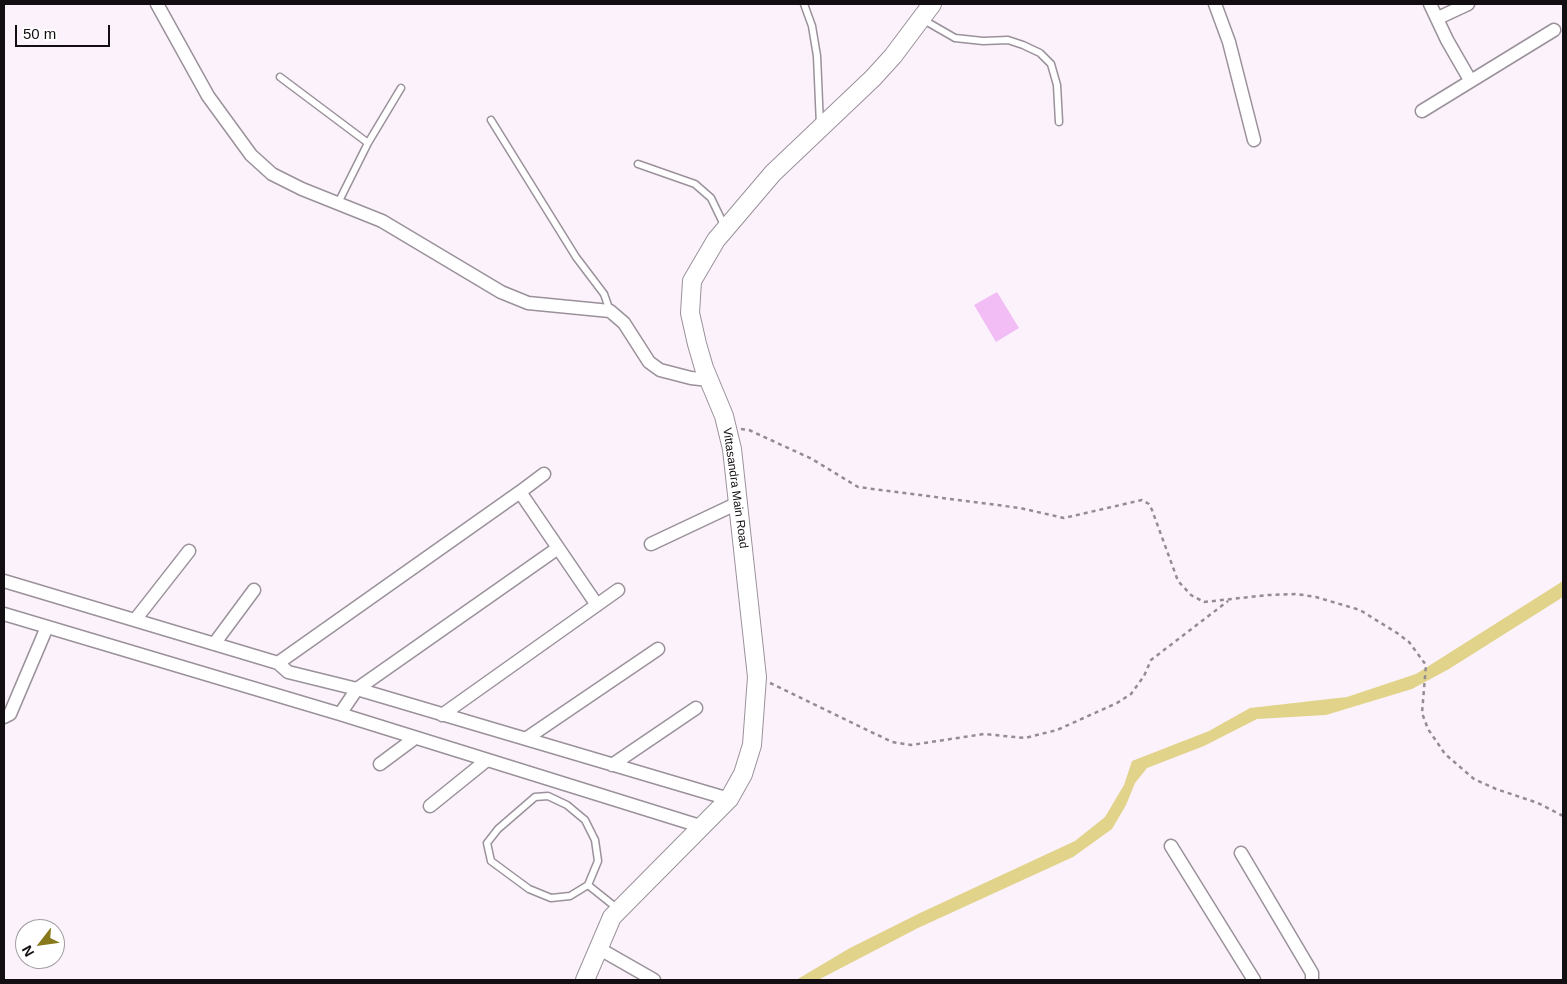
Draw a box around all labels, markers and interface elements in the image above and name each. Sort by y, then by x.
scale bar [18,15,112,47]
text: 50 m [23,25,56,42]
street label: Vittasandra Main Road [719,427,751,549]
north arrow [15,919,65,969]
text: N [18,943,37,959]

